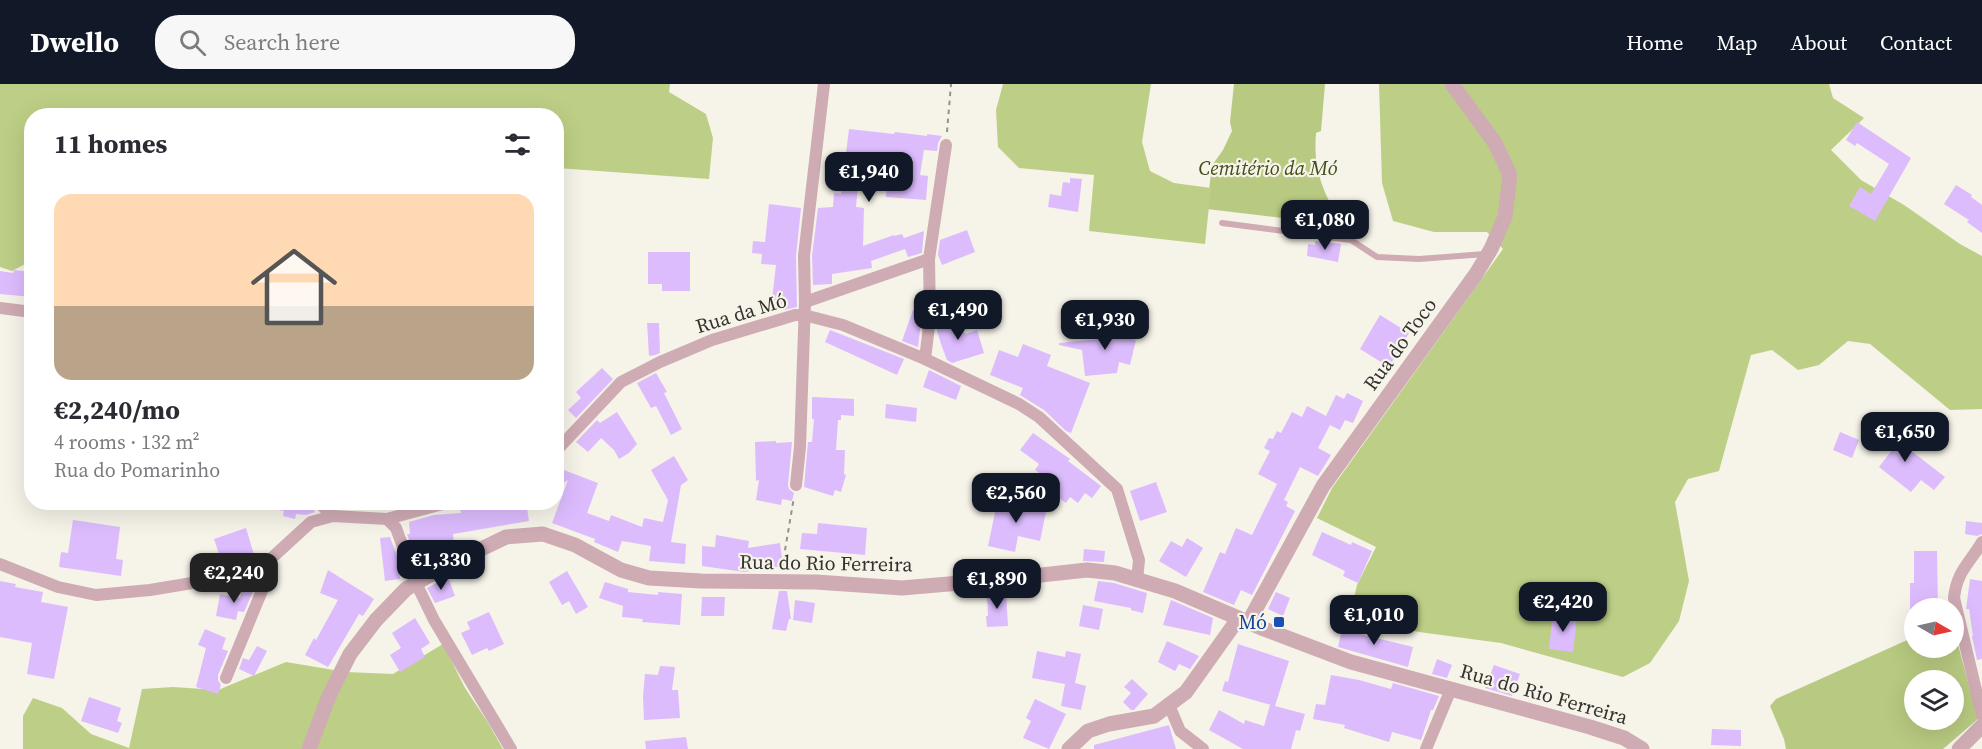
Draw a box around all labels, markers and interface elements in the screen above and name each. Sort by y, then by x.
search box [155,15,575,69]
text: Dwello [30,23,119,61]
icon: search [176,26,209,59]
text: Search here [224,27,340,57]
text: Home [1626,28,1684,57]
text: Map [1717,28,1758,57]
text: About [1791,28,1847,57]
text: Contact [1880,28,1952,57]
text: 11 homes [54,126,167,162]
icon: filters [501,128,534,161]
pin: €1,940 [820,152,918,203]
park label: Cemitério da Mó [1198,154,1338,182]
text: €1,940 [839,157,899,185]
pin: €1,080 [1276,200,1374,251]
text: €1,080 [1295,205,1355,233]
icon: home [240,233,348,341]
street label: Rua da Mó [692,286,790,340]
pin: €1,490 [909,290,1007,341]
street label: Rua do Toco [1357,292,1443,396]
text: €1,490 [928,295,988,323]
pin: €1,930 [1056,300,1154,351]
text: €1,930 [1075,305,1135,333]
text: €2,240/mo [54,392,180,428]
pin: €1,650 [1856,412,1954,463]
text: €1,650 [1875,417,1935,445]
text: 4 rooms · 132 m² [54,428,200,456]
text: Rua do Pomarinho [54,456,220,484]
pin: €2,560 [967,473,1065,524]
text: €2,560 [986,478,1046,506]
pin: €1,330 [392,540,490,591]
text: €1,330 [411,545,471,573]
street label: Rua do Rio Ferreira [739,547,914,579]
pin: €2,240 [185,553,283,604]
text: €2,240 [204,558,264,586]
pin: €1,890 [948,559,1046,610]
text: €1,890 [967,564,1027,592]
pin: €2,420 [1514,582,1612,633]
text: €2,420 [1533,587,1593,615]
pin: €1,010 [1325,595,1423,646]
north arrow [1904,598,1964,658]
map controls [1904,598,1964,730]
text: €1,010 [1344,600,1404,628]
place label: Mó [1238,608,1267,636]
marker: Mó [1272,615,1286,629]
street label: Rua do Rio Ferreira [1457,657,1632,732]
button: layers [1904,670,1964,730]

